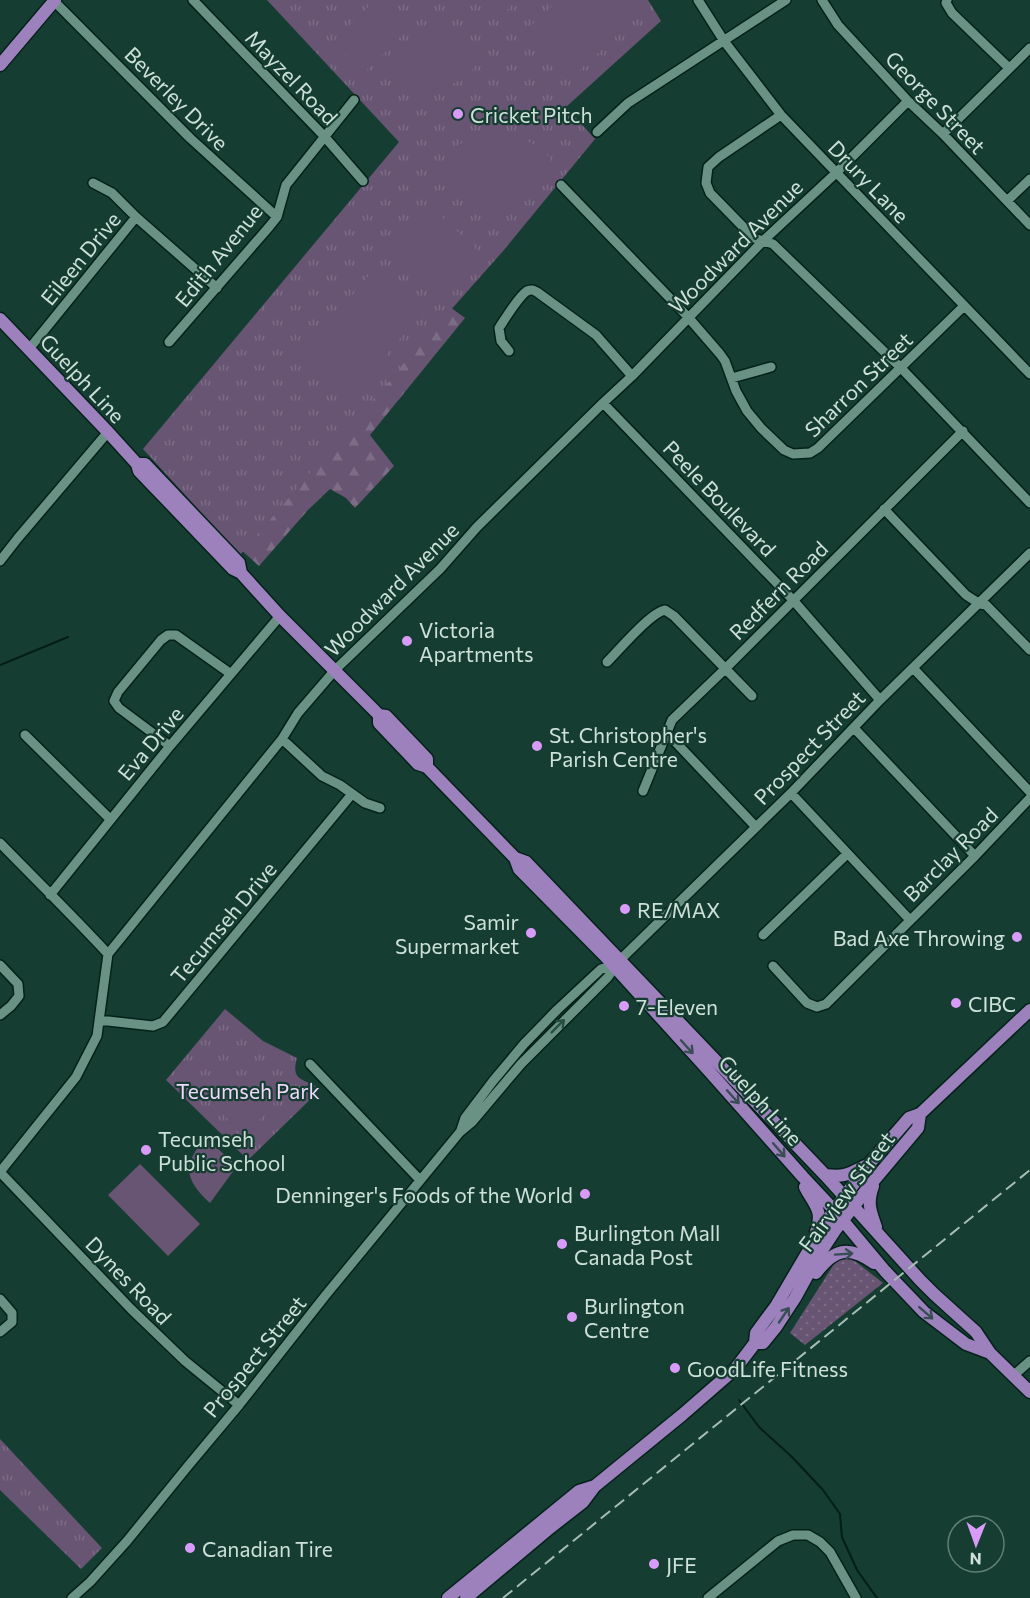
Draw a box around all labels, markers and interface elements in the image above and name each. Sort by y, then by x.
street label: Mayzel Road [241,25,343,129]
street label: Beverley Drive [120,41,234,155]
street label: George Street [881,45,991,159]
place label: Cricket Pitch [470,102,592,127]
marker: Cricket Pitch [451,107,465,121]
street label: Drury Lane [824,135,914,227]
street label: Woodward Avenue [663,174,807,318]
street label: Edith Avenue [169,199,267,311]
street label: Eileen Drive [35,207,125,309]
street label: Sharron Street [799,326,917,442]
street label: Guelph Line [35,328,131,428]
street label: Peele Boulevard [659,435,781,561]
street label: Woodward Avenue [319,517,463,661]
street label: Redfern Road [724,536,832,644]
place label: Victoria Apartments [419,617,534,666]
marker: Victoria Apartments [400,634,414,648]
street label: Prospect Street [748,685,870,809]
street label: Eva Drive [112,701,188,785]
place label: St. Christopher's Parish Centre [549,722,707,771]
marker: St. Christopher's Parish Centre [530,739,544,753]
street label: Barclay Road [898,802,1002,906]
street label: Tecumseh Drive [165,856,281,988]
place label: RE/MAX [637,897,720,922]
marker: RE/MAX [618,902,632,916]
place label: Samir Supermarket [395,909,519,958]
place label: Bad Axe Throwing [833,925,1005,950]
marker: Samir Supermarket [524,926,538,940]
marker: Bad Axe Throwing [1010,930,1024,944]
place label: CIBC [968,991,1016,1016]
place label: 7-Eleven [636,994,718,1019]
marker: CIBC [949,996,963,1010]
marker: 7-Eleven [617,999,631,1013]
one-way arrow [550,1019,565,1034]
one-way arrow [680,1039,694,1054]
street label: Guelph Line [714,1050,808,1150]
park label: Tecumseh Park [176,1078,320,1103]
one-way arrow [726,1090,740,1105]
place label: Tecumseh Public School [158,1126,286,1175]
street label: Fairview Street [793,1126,899,1256]
marker: Tecumseh Public School [139,1143,153,1157]
one-way arrow [772,1143,786,1158]
place label: Denninger's Foods of the World [275,1182,573,1207]
marker: Denninger's Foods of the World [578,1187,592,1201]
place label: Burlington Mall Canada Post [574,1220,720,1269]
street label: Dynes Road [81,1231,177,1329]
marker: Burlington Mall Canada Post [555,1237,569,1251]
one-way arrow [833,1248,853,1259]
street label: Prospect Street [197,1290,311,1422]
place label: Burlington Centre [584,1293,685,1342]
one-way arrow [918,1306,933,1320]
one-way arrow [778,1307,790,1323]
marker: Burlington Centre [565,1310,579,1324]
place label: GoodLife Fitness [687,1356,848,1381]
marker: GoodLife Fitness [668,1361,682,1375]
north arrow [946,1514,1006,1574]
place label: Canadian Tire [202,1536,333,1561]
marker: Canadian Tire [183,1541,197,1555]
text: N [970,1550,982,1569]
place label: JFE [666,1552,697,1577]
marker: JFE [647,1557,661,1571]

